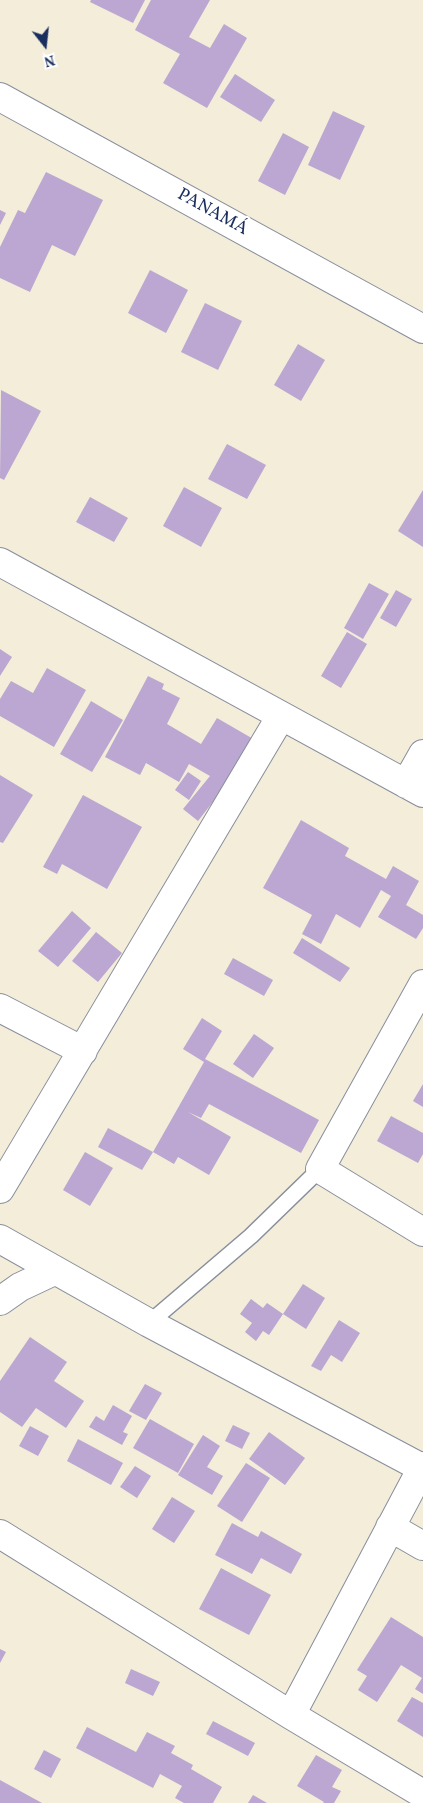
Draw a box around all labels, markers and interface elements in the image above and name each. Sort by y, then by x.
north arrow [20,20,70,70]
text: N [42,49,57,70]
street label: PANAMÁ [173,185,251,241]

